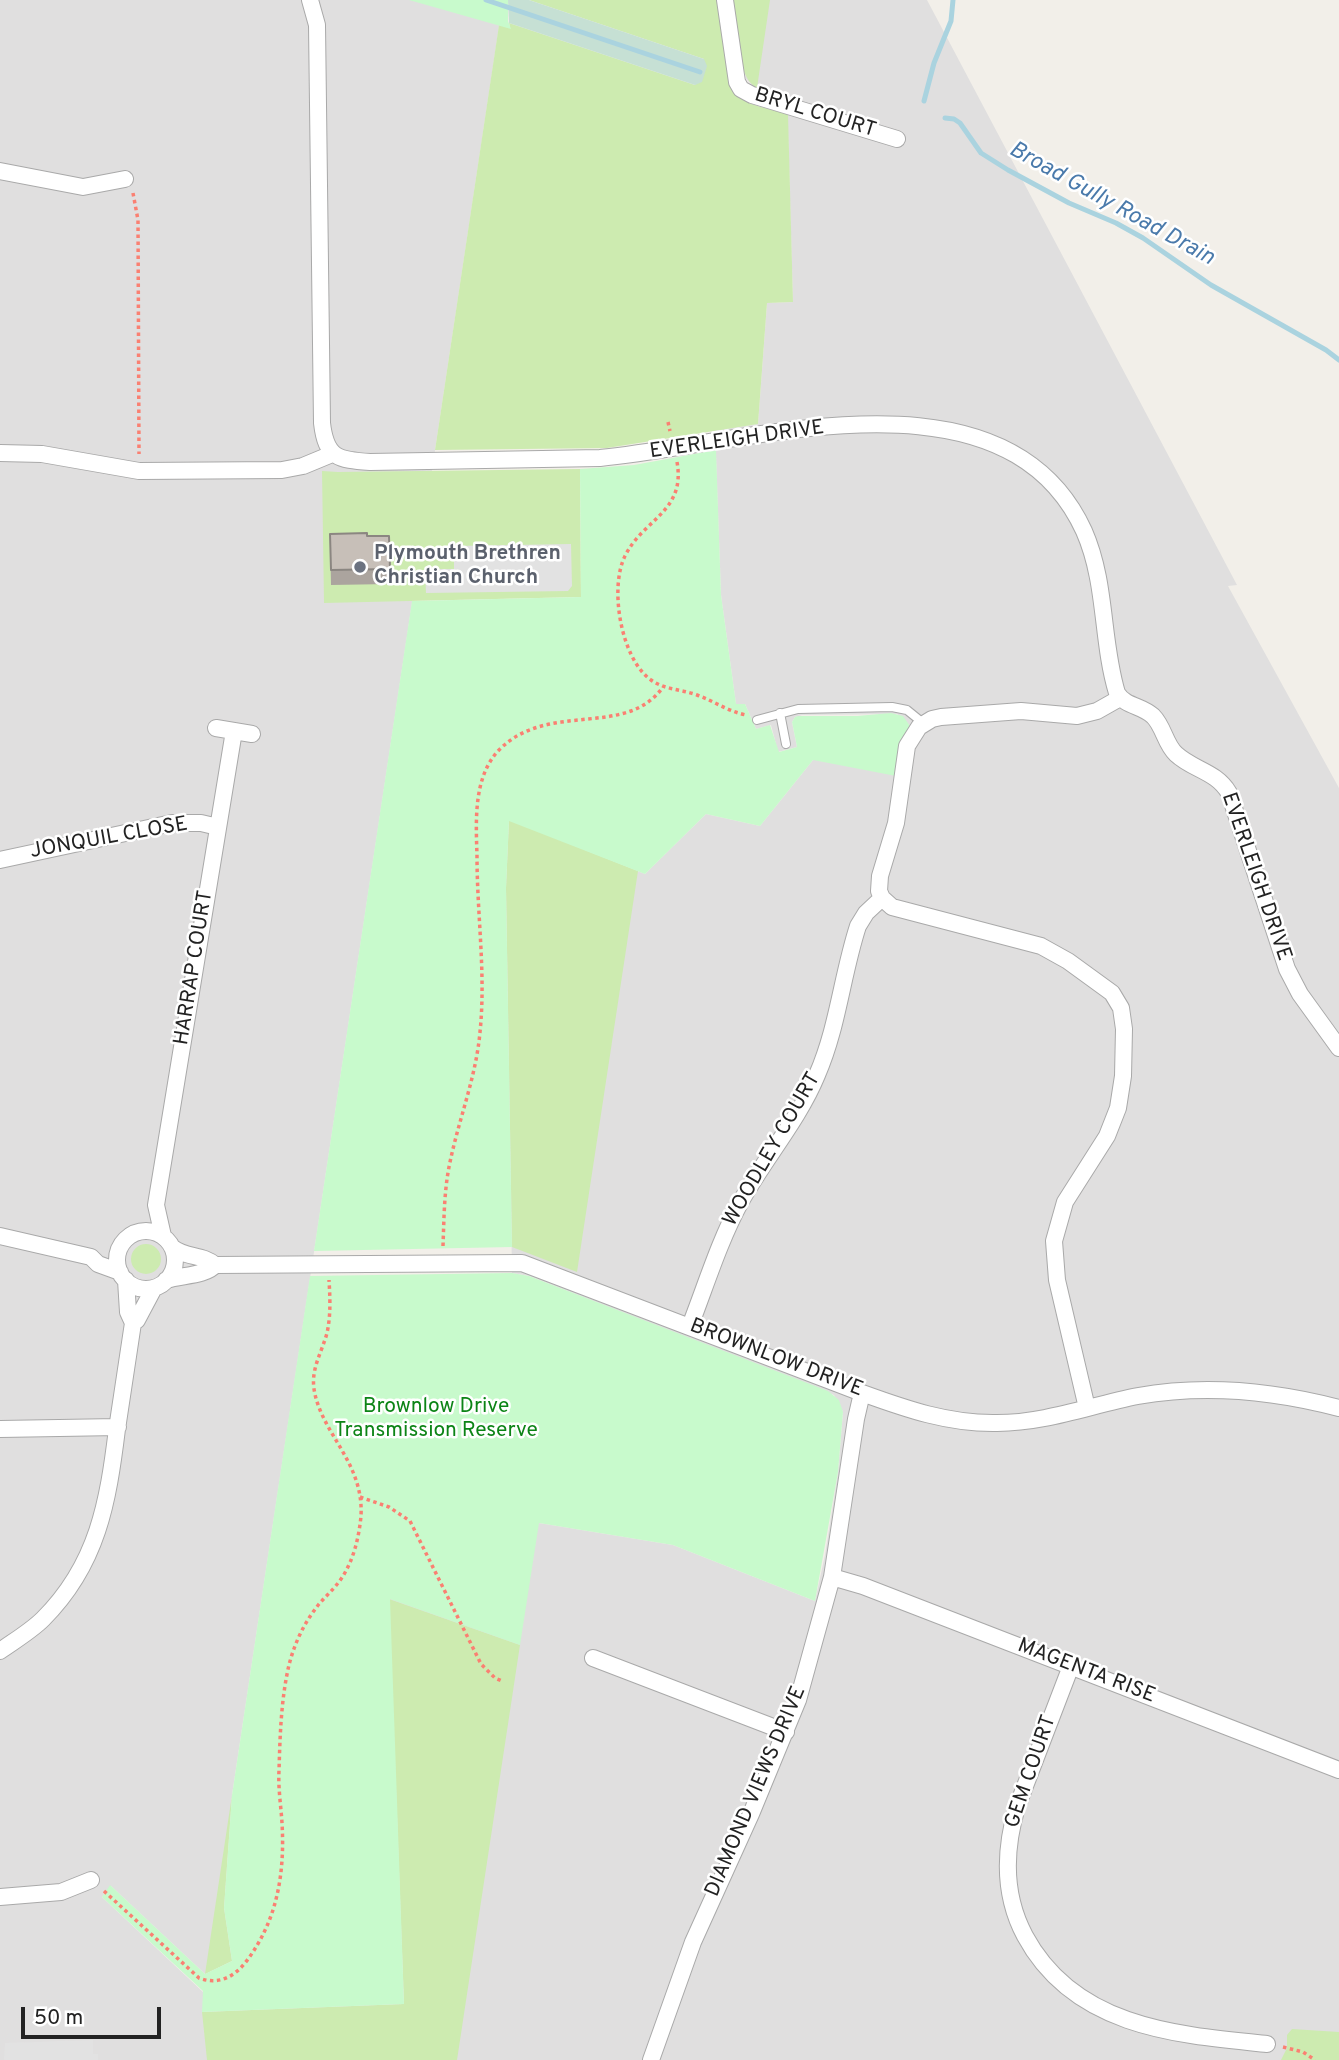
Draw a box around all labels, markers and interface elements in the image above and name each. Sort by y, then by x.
street label: BRYL COURT [751,84,879,144]
water label: Broad Gully Road Drain [1003,137,1219,273]
street label: EVERLEIGH DRIVE [648,416,826,466]
place label: Plymouth Brethren Christian Church [374,542,561,592]
marker: Plymouth Brethren Christian Church [352,559,368,575]
street label: EVERLEIGH DRIVE [1214,790,1296,964]
street label: JONQUIL CLOSE [28,813,190,865]
street label: HARRAP COURT [170,889,220,1047]
street label: WOODLEY COURT [719,1069,827,1231]
street label: BROWNLOW DRIVE [686,1314,866,1404]
park label: Brownlow Drive Transmission Reserve [334,1395,538,1445]
street label: MAGENTA RISE [1014,1634,1158,1710]
street label: DIAMOND VIEWS DRIVE [701,1683,813,1901]
street label: GEM COURT [1001,1712,1063,1832]
scale bar [24,1994,164,2038]
text: 50 m [34,2005,83,2032]

